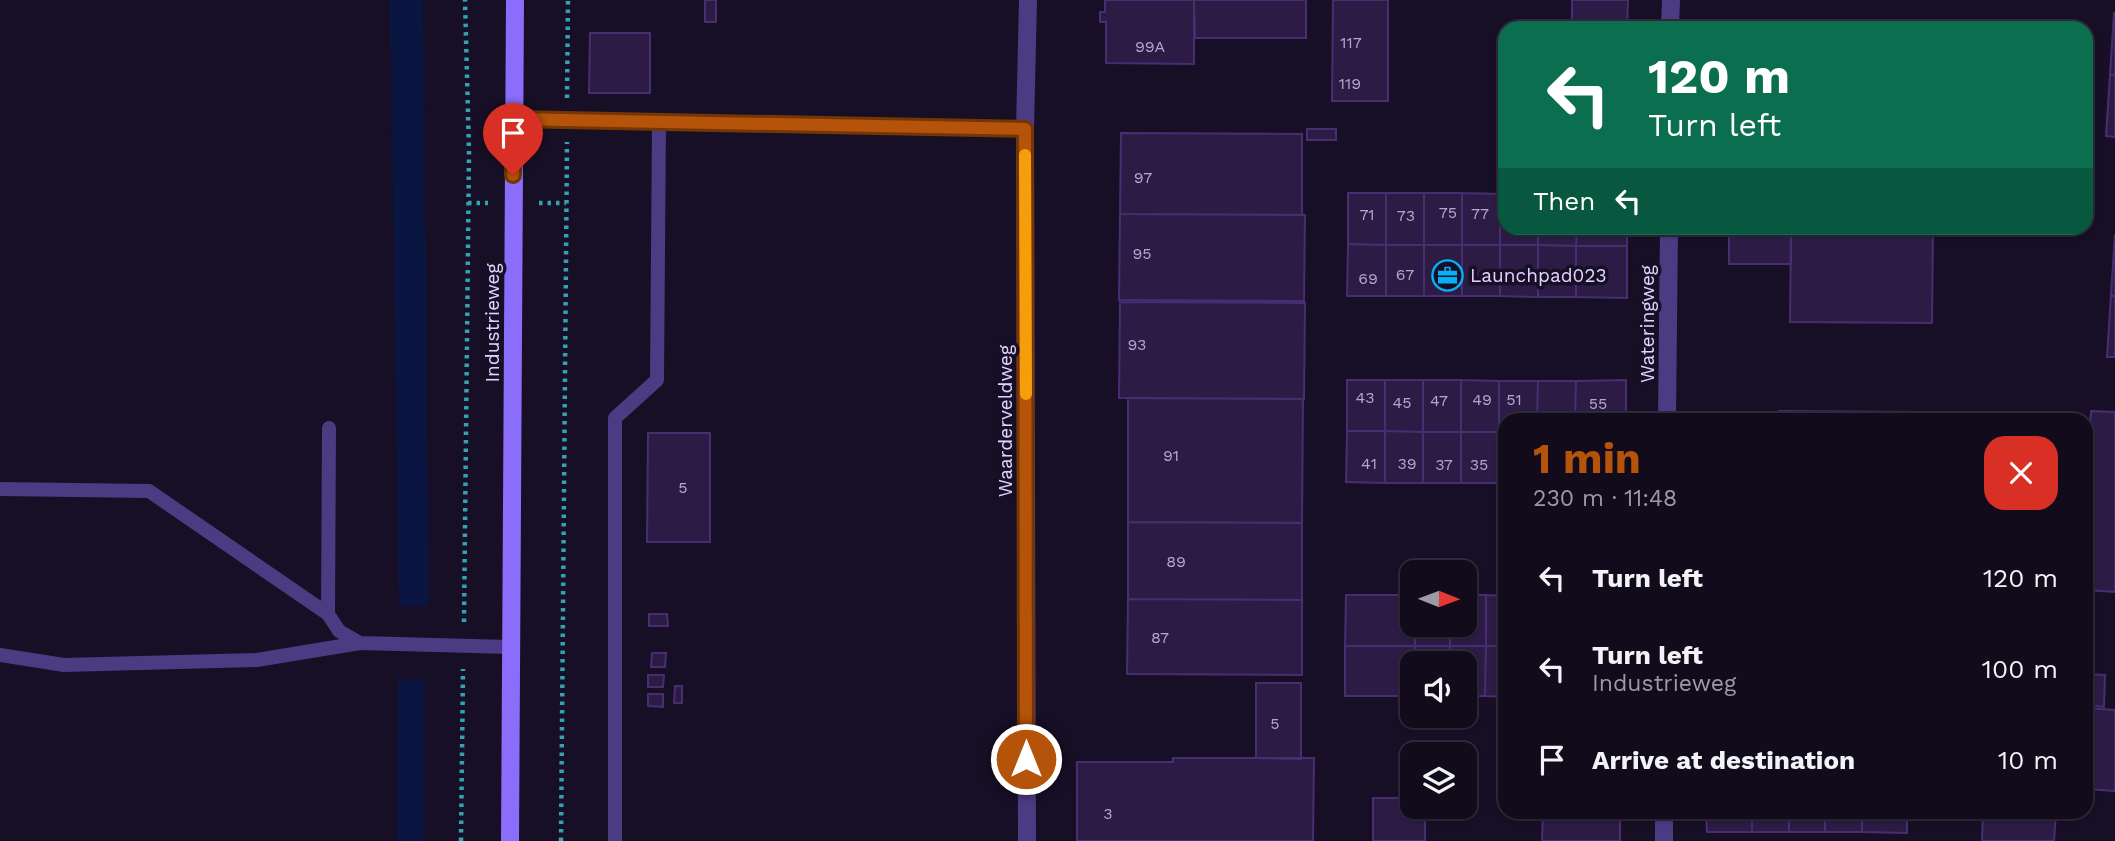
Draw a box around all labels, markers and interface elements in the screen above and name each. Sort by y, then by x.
house number: 117 [1340,33,1362,52]
house number: 99A [1135,37,1166,56]
text: 120 m [1648,47,1790,105]
icon: left [1533,49,1624,140]
house number: 119 [1339,74,1361,93]
pin [483,103,543,175]
text: Turn left [1648,106,1781,144]
icon: arrive [494,114,532,152]
house number: 97 [1134,168,1152,187]
icon: left [1609,182,1647,220]
text: Then [1533,186,1595,216]
house number: 75 [1439,203,1457,222]
house number: 77 [1471,204,1489,223]
house number: 71 [1359,205,1375,224]
house number: 73 [1397,206,1415,225]
house number: 95 [1132,244,1152,263]
office icon: Launchpad023 [1430,258,1464,292]
street label: Industrieweg [481,263,504,383]
place label: Launchpad023 [1470,264,1607,287]
street label: Wateringweg [1636,264,1659,383]
house number: 67 [1396,265,1414,284]
house number: 69 [1358,269,1378,288]
house number: 93 [1128,335,1146,354]
street label: Waarderveldweg [994,344,1017,497]
house number: 43 [1355,388,1375,407]
house number: 49 [1472,390,1492,409]
house number: 51 [1506,390,1522,409]
house number: 47 [1430,391,1448,410]
house number: 45 [1392,393,1412,412]
house number: 55 [1589,394,1607,413]
text: 1 min [1533,434,1641,483]
button: close [1984,436,2058,510]
house number: 91 [1163,446,1179,465]
house number: 41 [1361,454,1377,473]
house number: 39 [1397,454,1417,473]
house number: 37 [1435,455,1453,474]
house number: 35 [1470,455,1488,474]
house number: 5 [678,478,688,497]
text: 230 m · 11:48 [1533,485,1677,512]
house number: 89 [1166,552,1186,571]
icon: left [1533,559,1571,597]
north arrow [1400,560,1477,637]
map controls [1400,560,1477,819]
text: Turn left [1592,563,1703,593]
text: 120 m [1983,563,2058,593]
house number: 87 [1151,628,1169,647]
text: Turn left [1592,640,1703,670]
icon: left [1533,650,1571,688]
button: sound [1400,651,1477,728]
text: 100 m [1982,654,2058,684]
text: Industrieweg [1592,670,1736,697]
house number: 5 [1270,714,1280,733]
position arrow [989,722,1063,796]
icon: arrive [1533,741,1571,779]
button: layers [1400,742,1477,819]
text: Arrive at destination [1592,745,1855,775]
text: 10 m [1998,745,2058,775]
house number: 3 [1103,804,1113,823]

